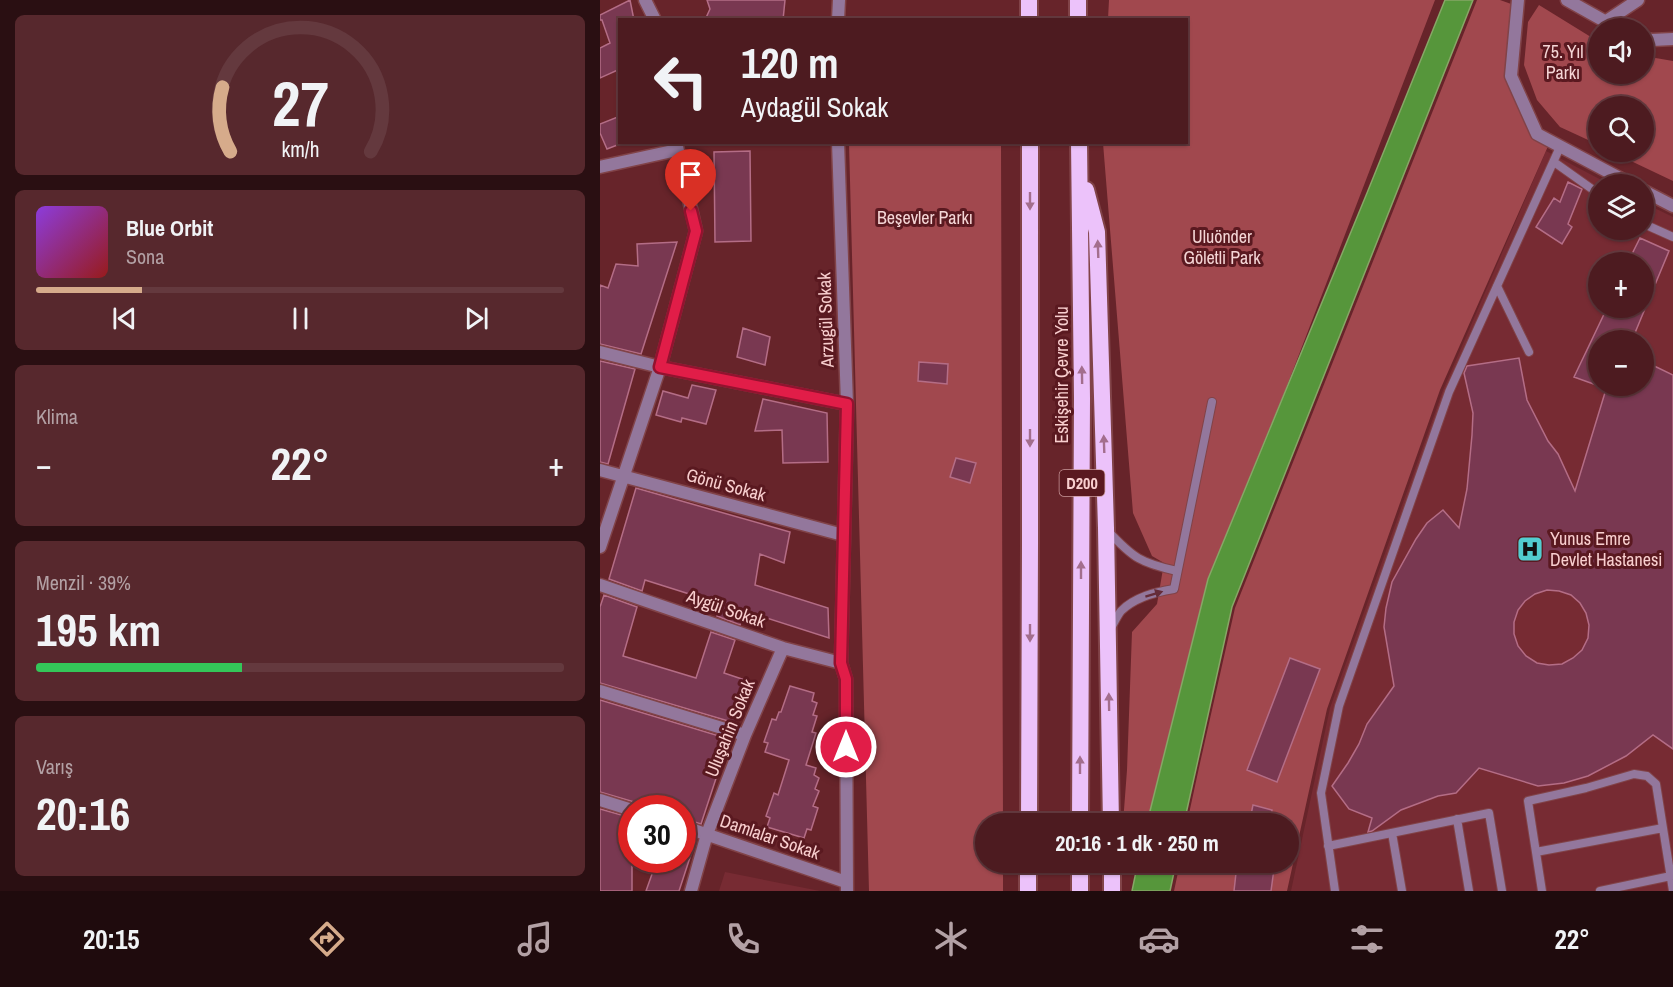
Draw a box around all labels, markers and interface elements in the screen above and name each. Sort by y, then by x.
map controls [1588,18,1654,396]
button: sound [1588,18,1654,84]
text: 120 m [741,35,839,91]
park label: 75. Yıl Parkı [1542,39,1584,85]
icon: left [642,42,720,120]
text: 27 [272,61,328,145]
text: Aydagül Sokak [741,89,888,125]
button: search [1588,96,1654,162]
text: km/h [281,135,319,164]
pin [665,149,716,211]
icon: arrive [674,158,707,191]
button: layers [1588,174,1654,240]
one-way arrow [1025,191,1035,210]
park label: Beşevler Parkı [877,205,973,230]
text: Blue Orbit [126,213,213,243]
park label: Uluönder Göletli Park [1183,224,1261,270]
one-way arrow [1093,240,1102,259]
text: Sona [126,243,164,270]
button: + [1588,252,1654,318]
street label: Arzugül Sokak [811,271,840,369]
icon: previous [108,302,141,335]
icon: pause [284,302,317,335]
icon: next [460,302,493,335]
street label: Eskişehir Çevre Yolu [1049,306,1074,444]
button: − [1588,330,1654,396]
one-way arrow [1077,366,1087,385]
text: Klima [36,403,78,430]
one-way arrow [1025,428,1035,447]
text: 22° [270,433,330,494]
one-way arrow [1099,435,1108,454]
text: − [36,442,52,486]
text: + [548,442,564,486]
street label: Gönü Sokak [684,462,769,507]
road number: D200 [1060,470,1104,496]
place label: Yunus Emre Devlet Hastanesi [1550,526,1662,572]
hospital icon: Yunus Emre Devlet Hastanesi [1515,534,1545,564]
one-way arrow [1076,561,1086,580]
text: Menzil · 39% [36,569,131,596]
street label: Aygül Sokak [682,583,769,634]
one-way arrow [1145,589,1163,598]
text: 195 km [36,599,161,660]
one-way arrow [1025,623,1035,642]
street label: Uluşahin Sokak [699,675,761,780]
one-way arrow [1104,693,1114,712]
position arrow [814,715,878,779]
text: Varış [36,753,73,780]
one-way arrow [1075,756,1085,775]
text: 20:16 [36,783,130,844]
speed limit sign: 30 [618,795,696,873]
street label: Damlalar Sokak [717,808,824,866]
text: 20:16 · 1 dk · 250 m [1055,828,1219,858]
icon: directions [306,918,348,960]
icon: music [514,918,556,960]
icon: phone [722,918,764,960]
icon: climate [930,918,972,960]
icon: car [1138,918,1180,960]
icon: filters [1346,918,1388,960]
text: 20:15 [83,921,140,957]
text: 22° [1554,921,1590,957]

